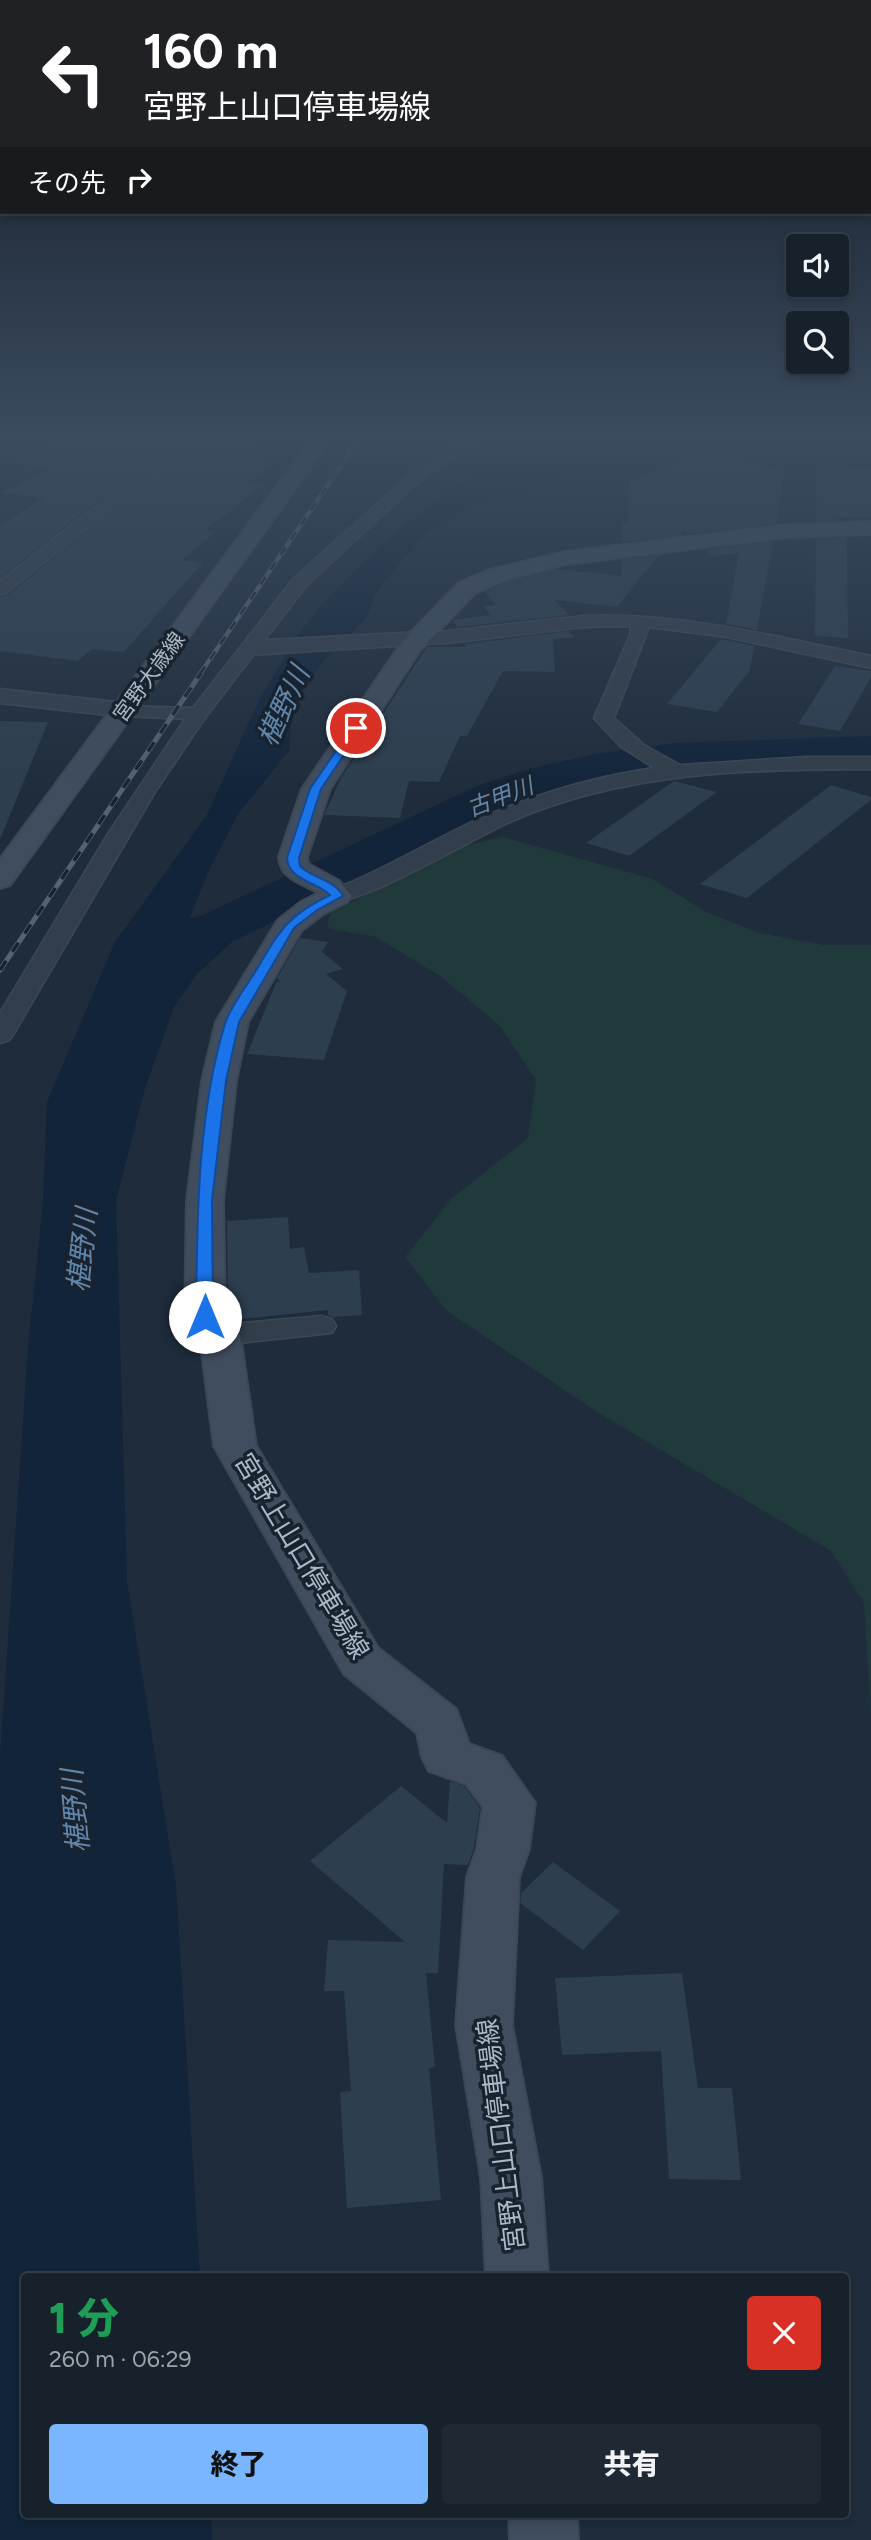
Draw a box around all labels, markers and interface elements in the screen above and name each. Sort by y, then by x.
text: 160 m [143,21,278,80]
icon: left [28,28,119,119]
text: 宮野上山口停車場線 [143,88,431,126]
icon: right [120,161,158,199]
text: その先 [28,167,106,199]
map controls [786,234,849,374]
button: sound [786,234,849,297]
button: search [786,311,849,374]
street label: 宮野大歳線 [108,627,190,727]
water label: 椹野川 [250,658,317,751]
pin [326,698,386,758]
icon: arrive [337,709,375,747]
water label: 古甲川 [463,770,540,822]
water label: 椹野川 [61,1203,104,1294]
position arrow [168,1280,242,1354]
street label: 宮野上山口停車場線 [228,1447,376,1665]
water label: 椹野川 [54,1765,96,1854]
street label: 宮野上山口停車場線 [471,2017,531,2253]
text: 1 分 [49,2293,119,2344]
button: close [747,2296,821,2370]
text: 260 m · 06:29 [49,2345,192,2373]
button: 終了 [49,2424,428,2504]
button: 共有 [442,2424,821,2504]

